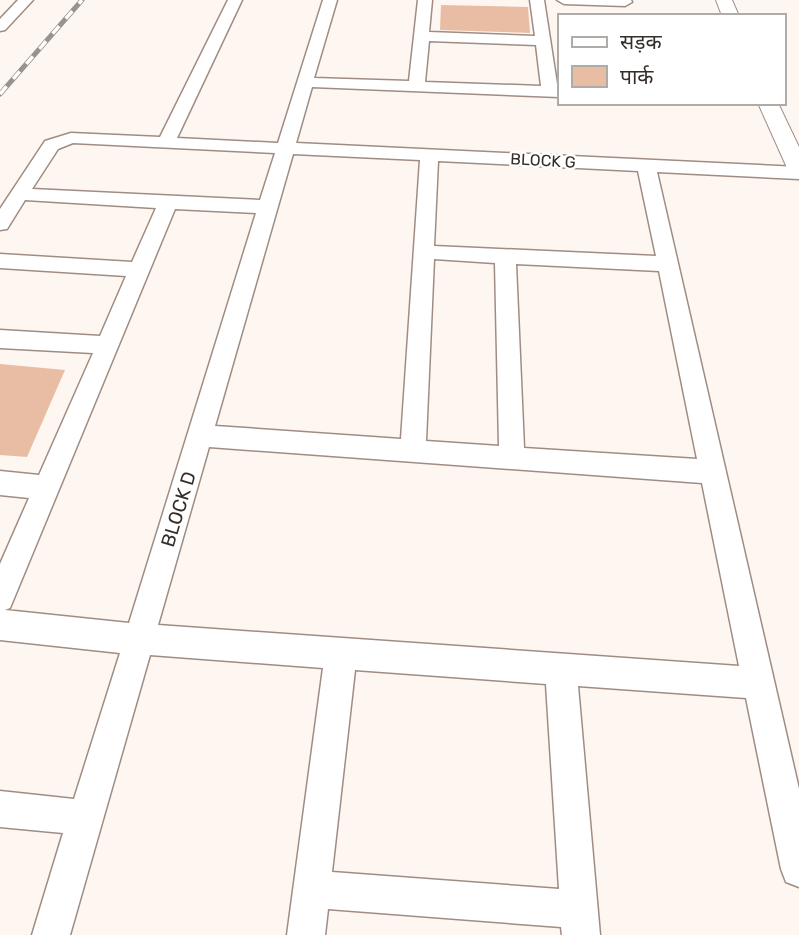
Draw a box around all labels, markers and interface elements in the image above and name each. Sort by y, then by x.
legend [558,14,785,105]
text: सड़क [620,29,662,54]
text: पार्क [620,64,654,89]
street label: BLOCK G [510,149,576,172]
street label: BLOCK D [156,469,201,550]

